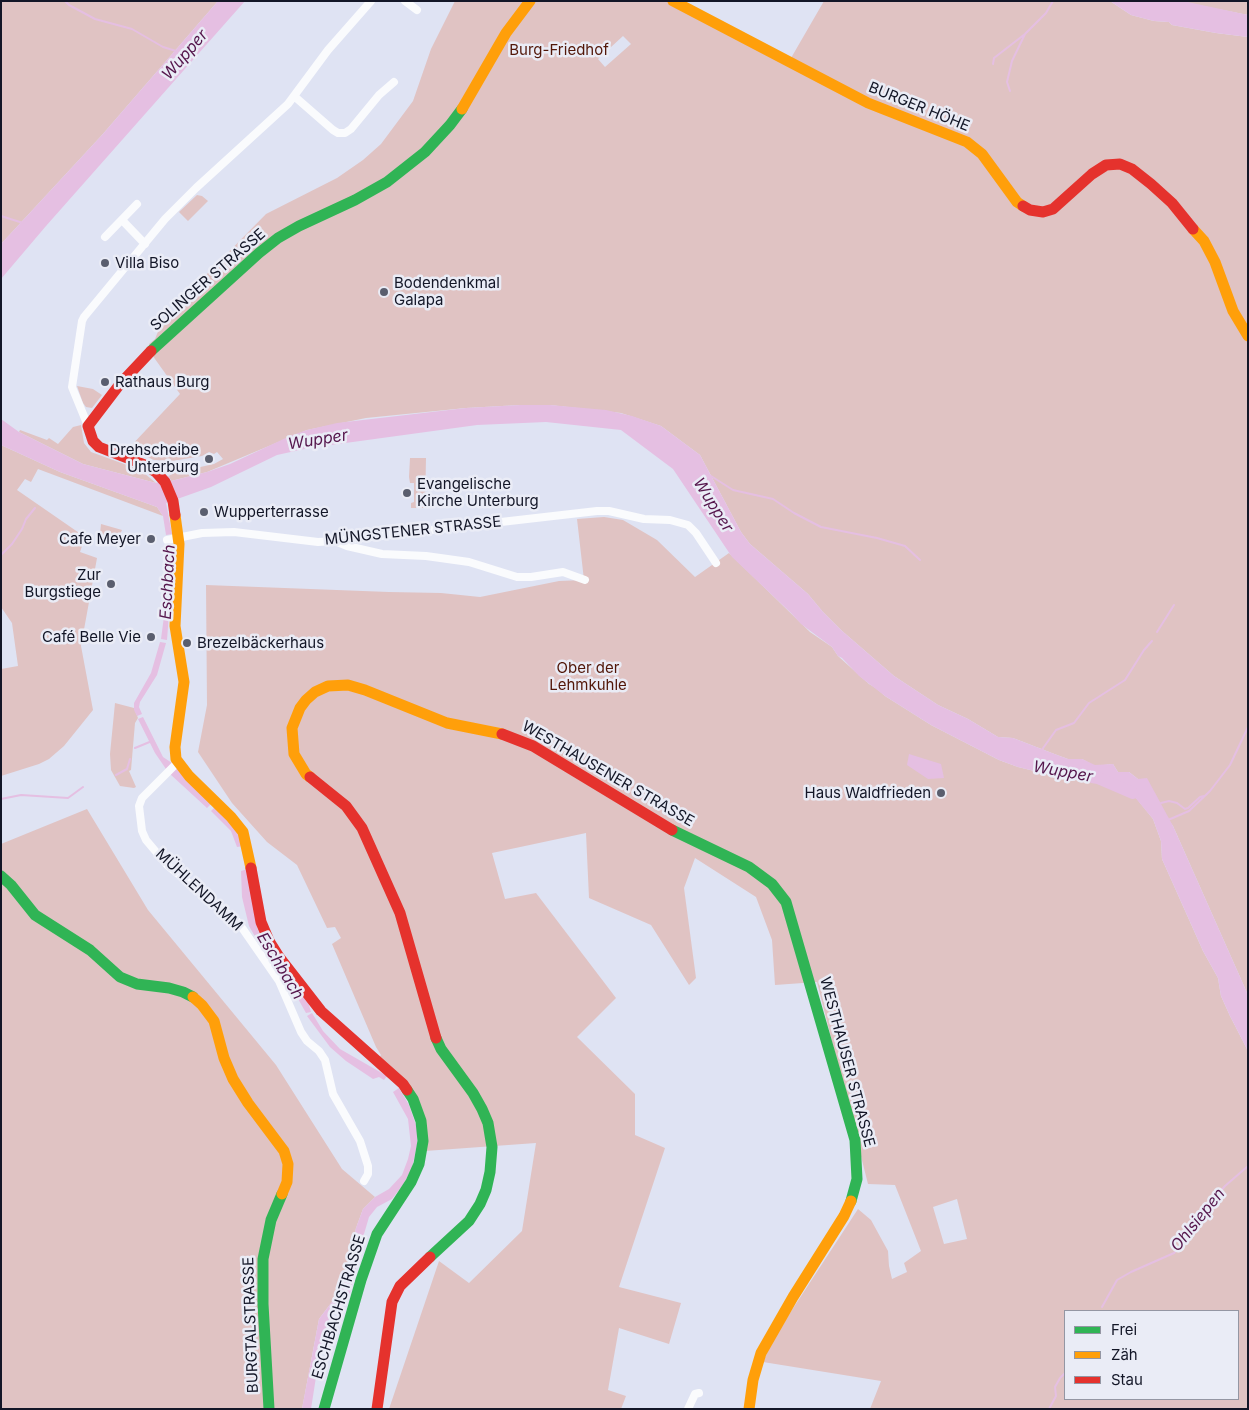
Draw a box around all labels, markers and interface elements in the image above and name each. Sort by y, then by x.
water label: Wupper [158,26,212,84]
park label: Burg-Friedhof [509,41,609,59]
street label: BURGER HÖHE [866,79,972,135]
street label: SOLINGER STRASSE [147,225,269,335]
place label: Villa Biso [115,254,179,272]
marker: Villa Biso [99,257,111,269]
place label: Bodendenkmal Galapa [394,274,500,309]
marker: Bodendenkmal Galapa [378,286,390,298]
place label: Rathaus Burg [115,373,209,391]
marker: Rathaus Burg [99,376,111,388]
water label: Wupper [287,426,349,454]
place label: Drehscheibe Unterburg [109,441,199,476]
marker: Drehscheibe Unterburg [203,453,215,465]
water label: Wupper [689,474,737,536]
place label: Evangelische Kirche Unterburg [417,475,539,510]
marker: Evangelische Kirche Unterburg [401,487,413,499]
place label: Wupperterrasse [214,503,329,521]
marker: Wupperterrasse [198,506,210,518]
street label: MÜNGSTENER STRASSE [324,513,502,549]
place label: Cafe Meyer [59,530,141,548]
marker: Cafe Meyer [145,533,157,545]
water label: Eschbach [156,544,180,620]
place label: Zur Burgstiege [25,566,101,601]
marker: Zur Burgstiege [105,578,117,590]
place label: Café Belle Vie [42,628,141,646]
marker: Café Belle Vie [145,631,157,643]
place label: Brezelbäckerhaus [197,634,324,652]
marker: Brezelbäckerhaus [181,637,193,649]
park label: Ober der Lehmkuhle [549,659,627,694]
street label: WESTHAUSENER STRASSE [519,717,697,831]
water label: Wupper [1032,757,1094,787]
place label: Haus Waldfrieden [805,784,931,802]
marker: Haus Waldfrieden [935,787,947,799]
street label: MÜHLENDAMM [152,845,246,935]
water label: Eschbach [252,929,308,1003]
street label: WESTHAUSER STRASSE [816,975,878,1149]
water label: Ohlsiepen [1167,1185,1229,1255]
street label: ESCHBACHSTRASSE [308,1233,370,1381]
street label: BURGTALSTRASSE [240,1257,262,1393]
legend [1064,1310,1239,1400]
text: Frei [1111,1320,1137,1339]
text: Zäh [1111,1345,1138,1364]
text: Stau [1111,1370,1143,1389]

